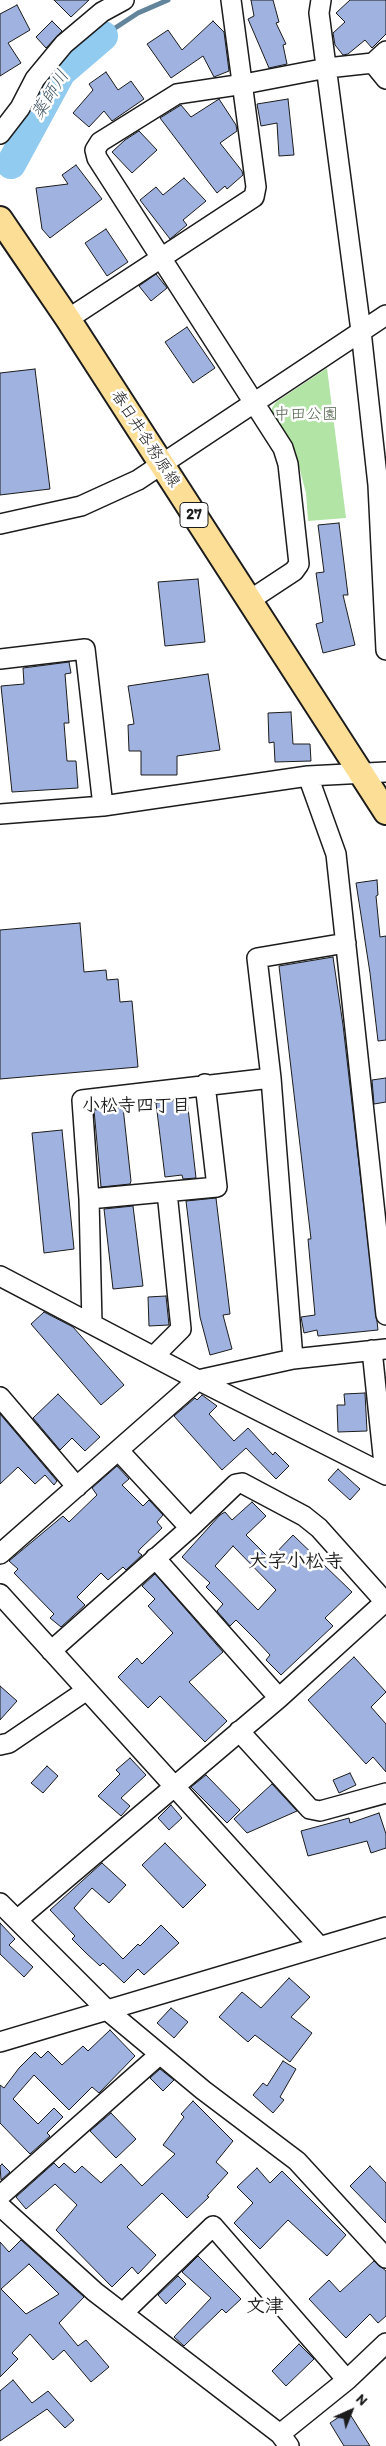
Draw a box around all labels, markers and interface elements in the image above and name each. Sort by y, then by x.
water label: 薬師川 [28,66,74,124]
street label: 春日井各務原線 [106,387,184,491]
park label: 中田公園 [274,405,338,425]
road number: 27 [180,502,208,528]
district label: 小松寺四丁目 [82,1095,190,1117]
district label: 大字小松寺 [249,1551,343,1573]
district label: 文津 [246,2296,284,2318]
north arrow [326,2386,376,2436]
text: N [352,2390,371,2409]

